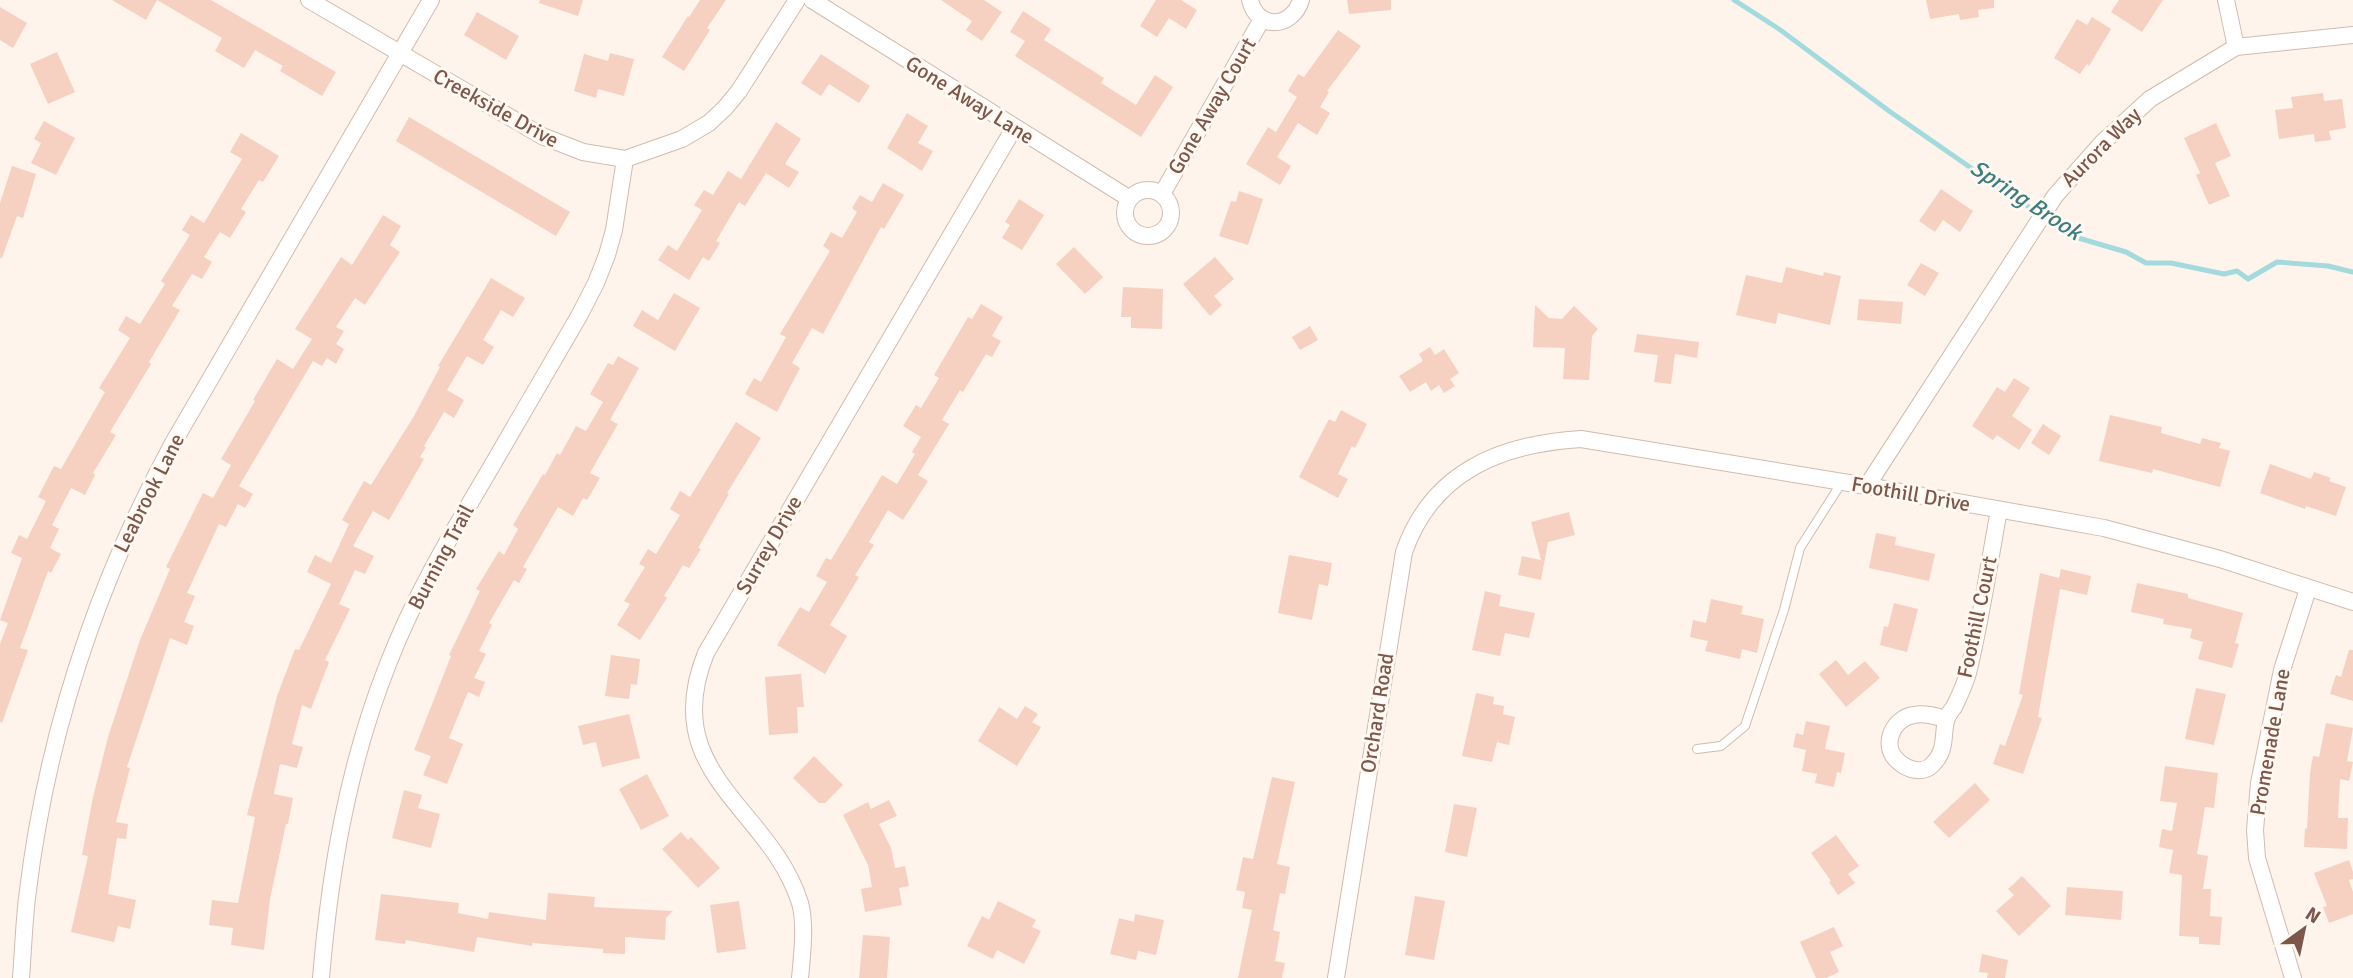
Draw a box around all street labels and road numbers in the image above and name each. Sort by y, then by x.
street label: Gone Away Court [1162,33,1262,179]
street label: Gone Away Lane [901,50,1039,150]
street label: Creekside Drive [429,63,563,153]
street label: Aurora Way [2056,101,2147,192]
street label: Leabrook Lane [108,429,190,557]
street label: Foothill Drive [1850,471,1972,517]
street label: Surrey Drive [730,491,808,599]
street label: Burning Trail [402,500,480,614]
street label: Foothill Court [1951,554,2003,680]
street label: Orchard Road [1355,651,1399,775]
street label: Promenade Lane [2244,667,2296,817]

